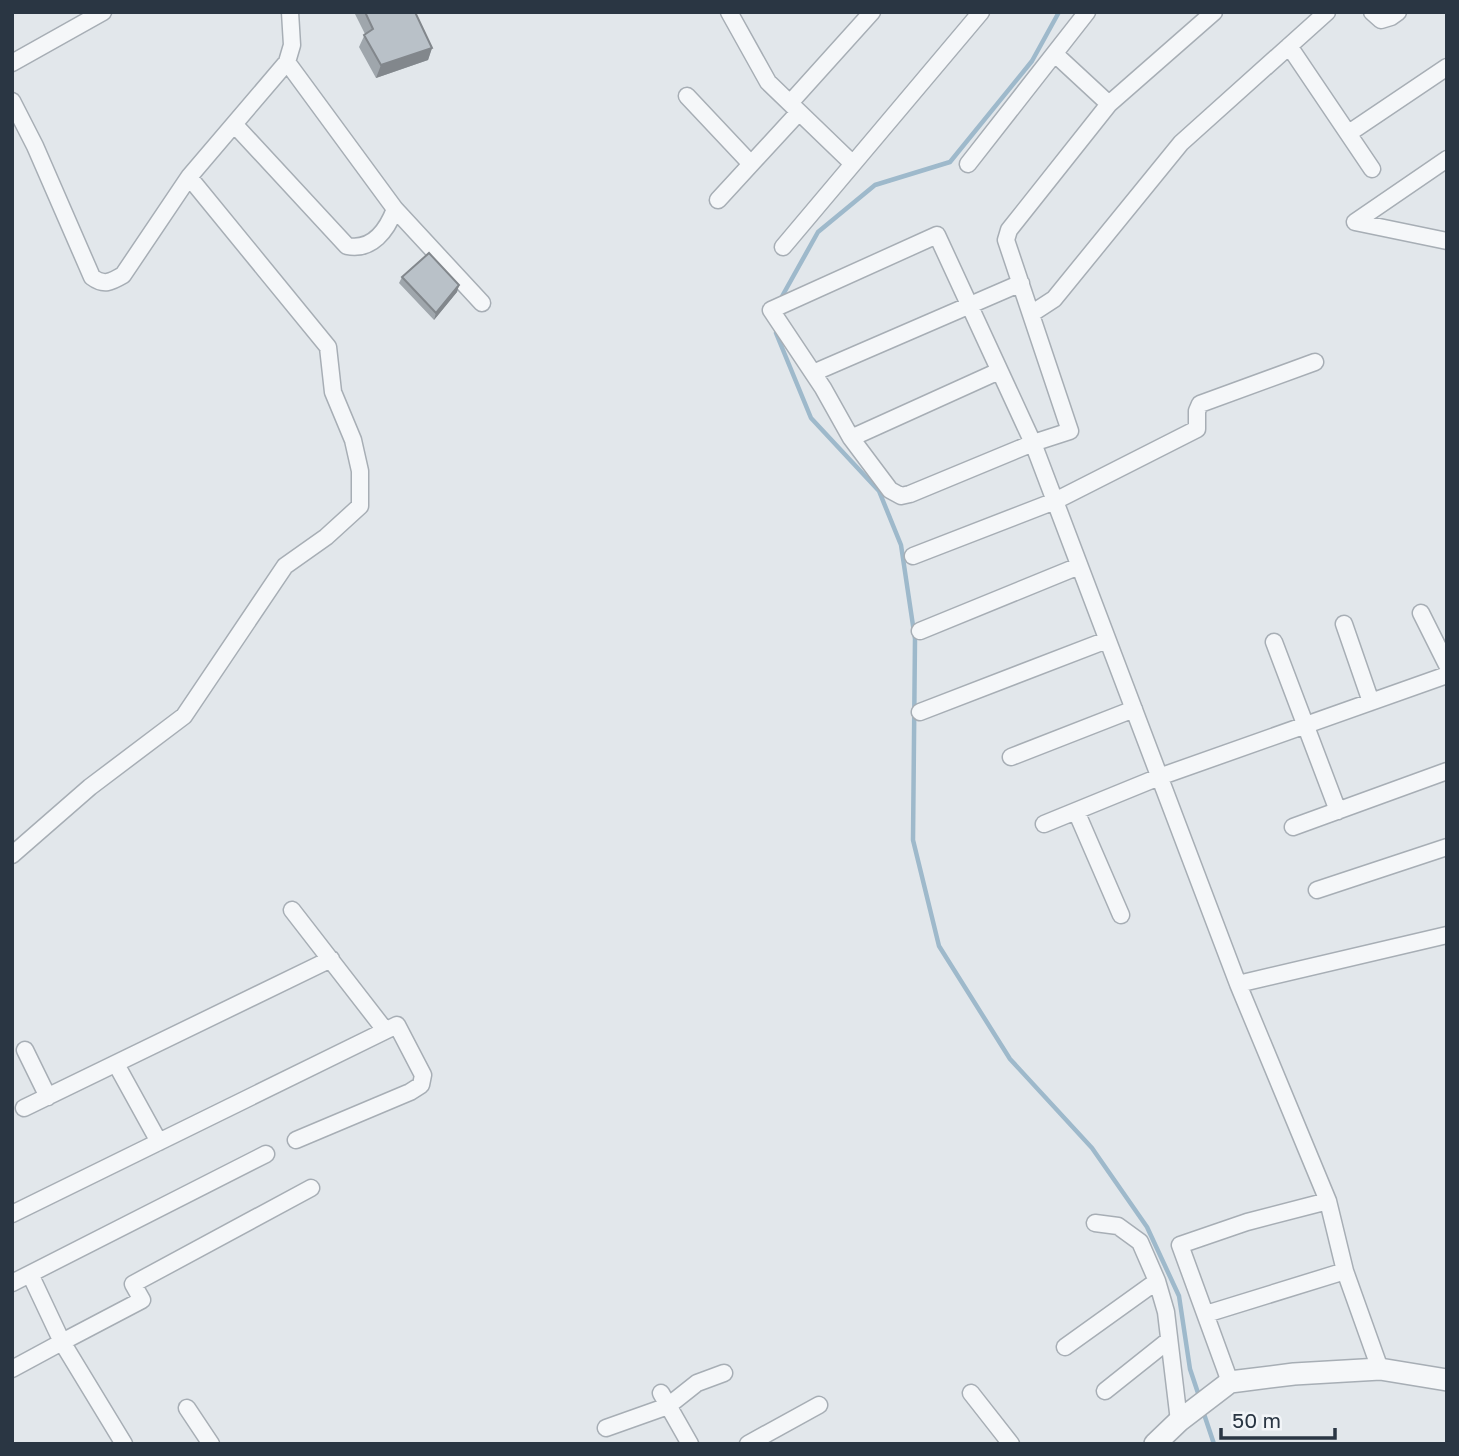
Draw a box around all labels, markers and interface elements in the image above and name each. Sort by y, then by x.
scale bar [1221,1396,1335,1440]
text: 50 m [1232,1407,1281,1433]

